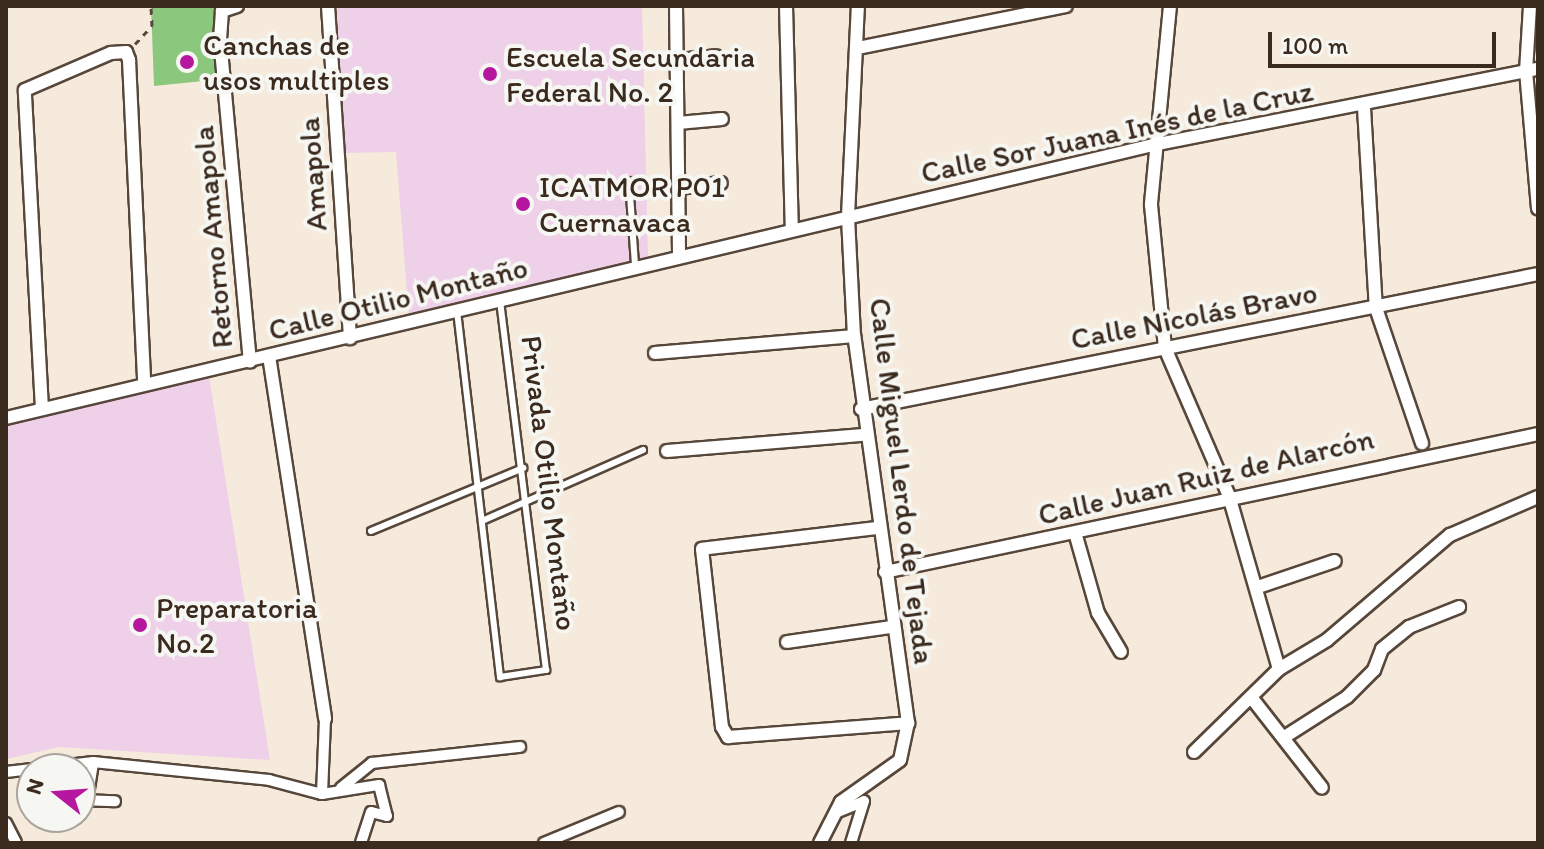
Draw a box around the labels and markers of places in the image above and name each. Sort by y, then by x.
place label: Canchas de usos multiples [203,27,390,98]
place label: Escuela Secundaria Federal No. 2 [506,39,755,110]
marker: Canchas de usos multiples [178,53,196,71]
marker: Escuela Secundaria Federal No. 2 [481,65,499,83]
place label: ICATMOR P01 Cuernavaca [539,169,725,240]
marker: ICATMOR P01 Cuernavaca [514,195,532,213]
place label: Preparatoria No.2 [156,590,318,660]
marker: Preparatoria No.2 [131,616,149,634]

